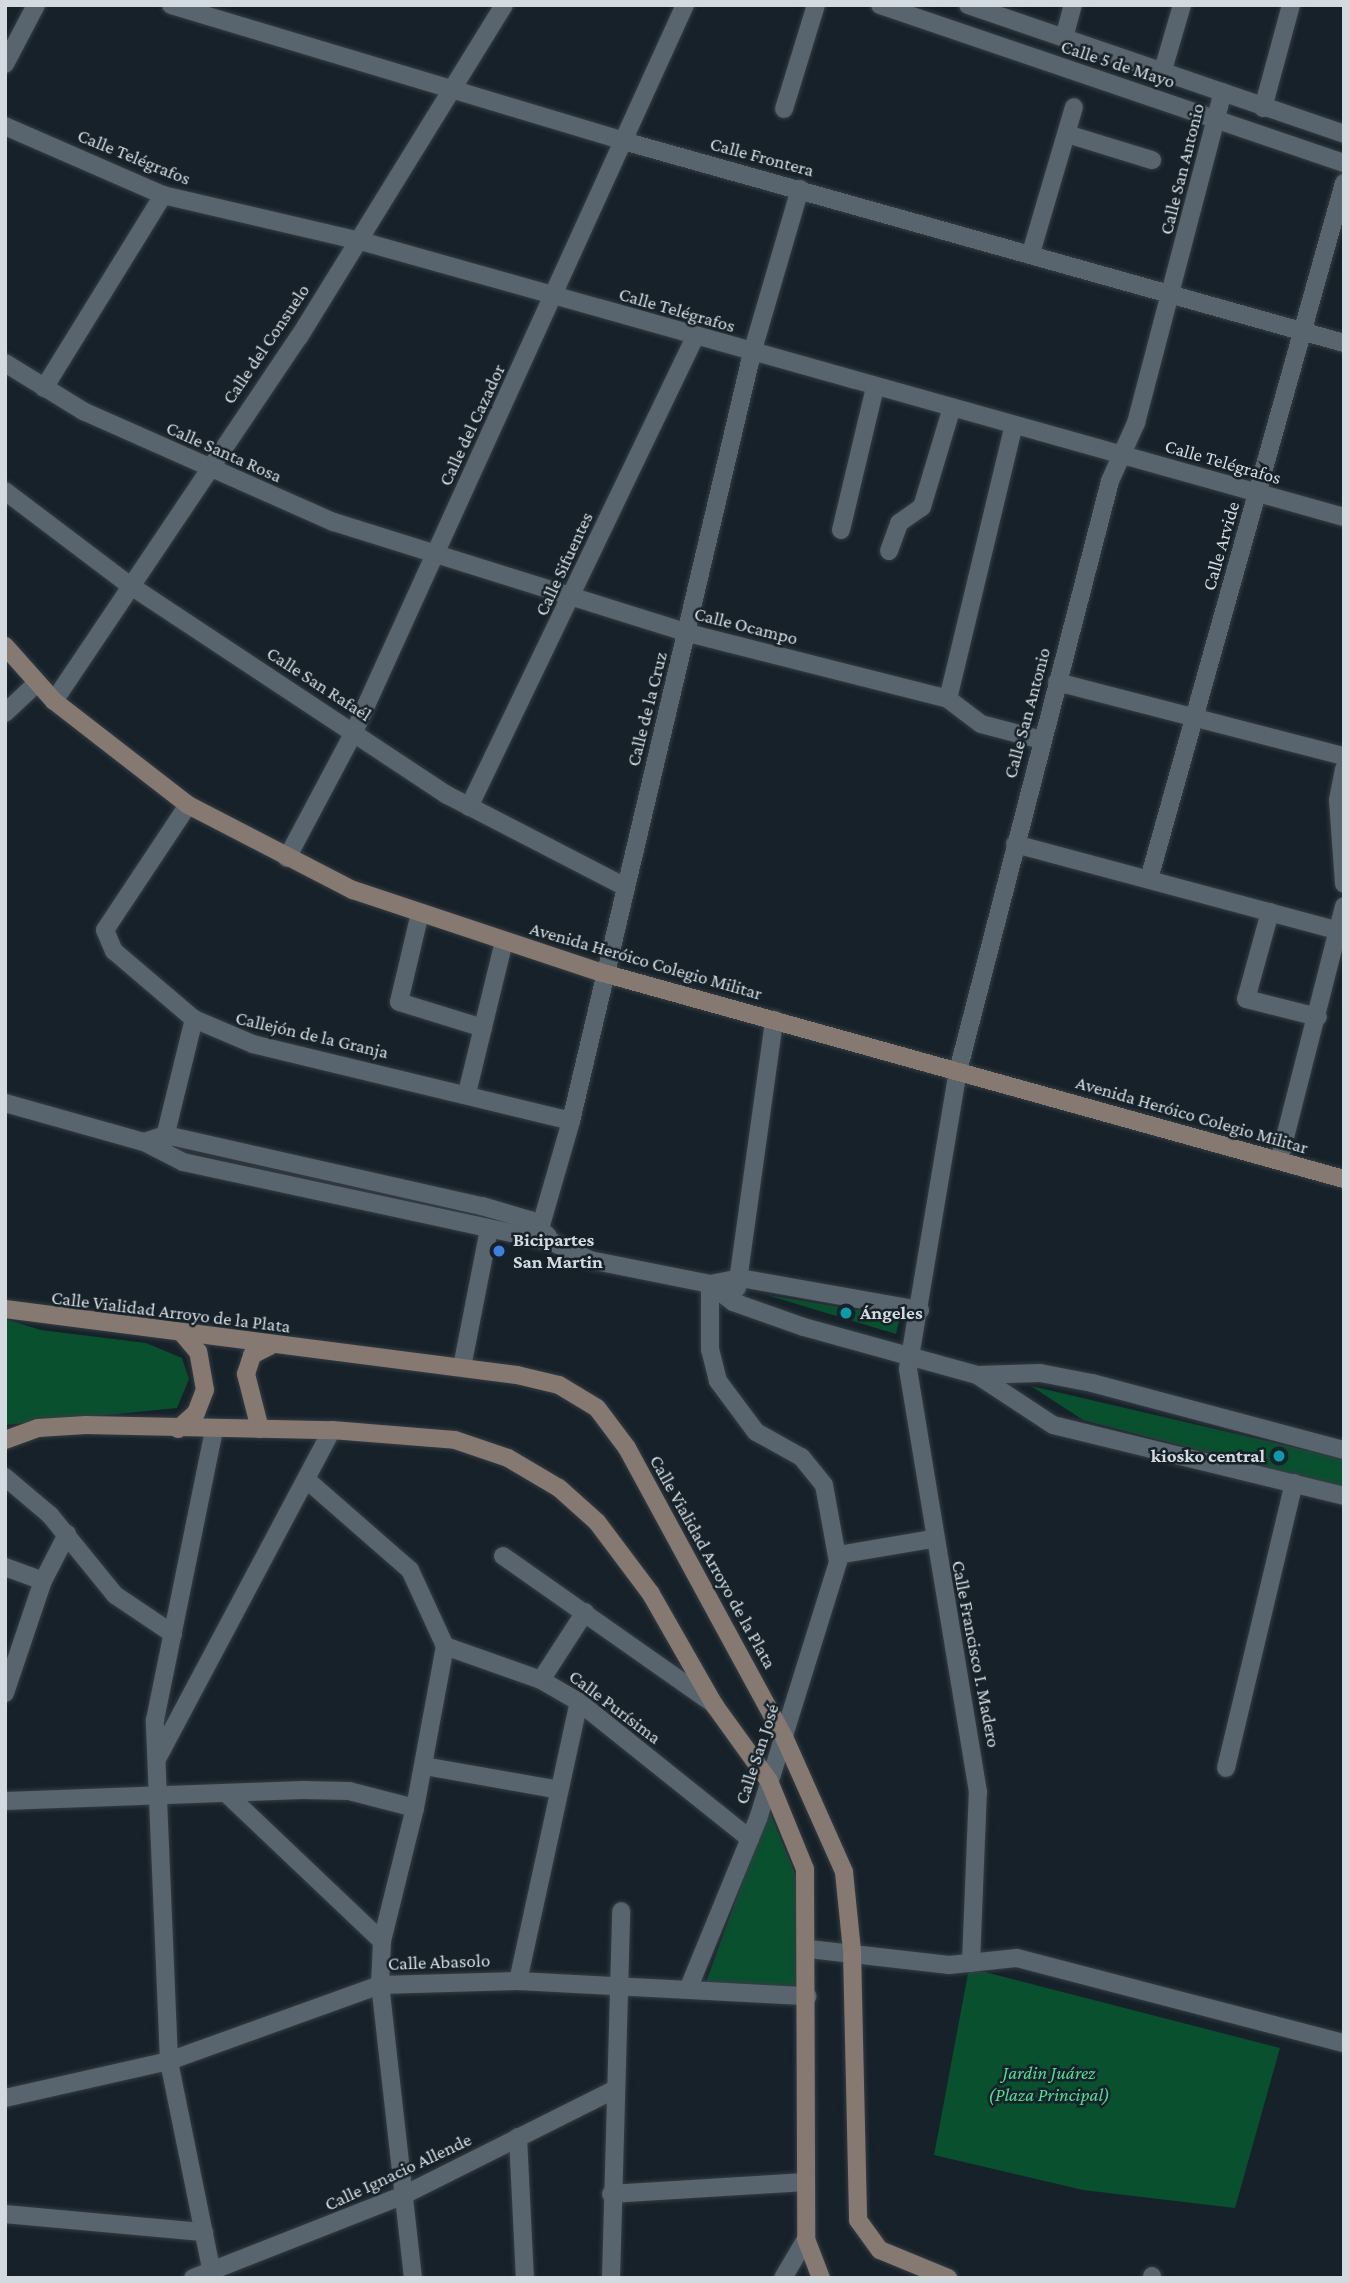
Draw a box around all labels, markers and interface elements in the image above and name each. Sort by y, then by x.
street label: Calle 5 de Mayo [1058,35,1178,93]
street label: Calle San Antonio [1155,101,1209,237]
street label: Calle Telégrafos [74,124,194,190]
street label: Calle Frontera [708,132,816,182]
street label: Calle del Consuelo [217,280,315,408]
street label: Calle Telégrafos [616,283,738,337]
street label: Calle del Cazador [434,361,510,489]
street label: Calle Santa Rosa [163,416,285,488]
street label: Calle Telégrafos [1162,435,1284,489]
street label: Calle Arvide [1197,499,1245,593]
street label: Calle Sifuentes [530,508,598,620]
street label: Calle Ocampo [692,602,800,650]
street label: Calle San Rafaél [262,642,376,726]
street label: Calle San Antonio [999,645,1055,781]
street label: Calle de la Cruz [622,649,672,769]
street label: Avenida Heróico Colegio Militar [527,917,765,1005]
street label: Callejón de la Granja [233,1006,391,1064]
street label: Avenida Heróico Colegio Militar [1073,1071,1311,1159]
place label: Bicipartes San Martin [513,1229,603,1273]
marker: Bicipartes San Martin [491,1243,507,1259]
street label: Calle Vialidad Arroyo de la Plata [50,1286,292,1338]
place label: Ángeles [860,1302,923,1324]
marker: Ángeles [838,1305,854,1321]
place label: kiosko central [1151,1445,1265,1467]
marker: kiosko central [1271,1448,1287,1464]
street label: Calle Vialidad Arroyo de la Plata [645,1451,781,1673]
street label: Calle Francisco I. Madero [947,1559,1005,1749]
street label: Calle Purísima [564,1665,666,1749]
street label: Calle San José [730,1701,784,1807]
street label: Calle Abasolo [387,1949,491,1975]
park label: Jardin Juárez (Plaza Principal) [988,2062,1110,2106]
street label: Calle Ignacio Allende [321,2128,475,2216]

